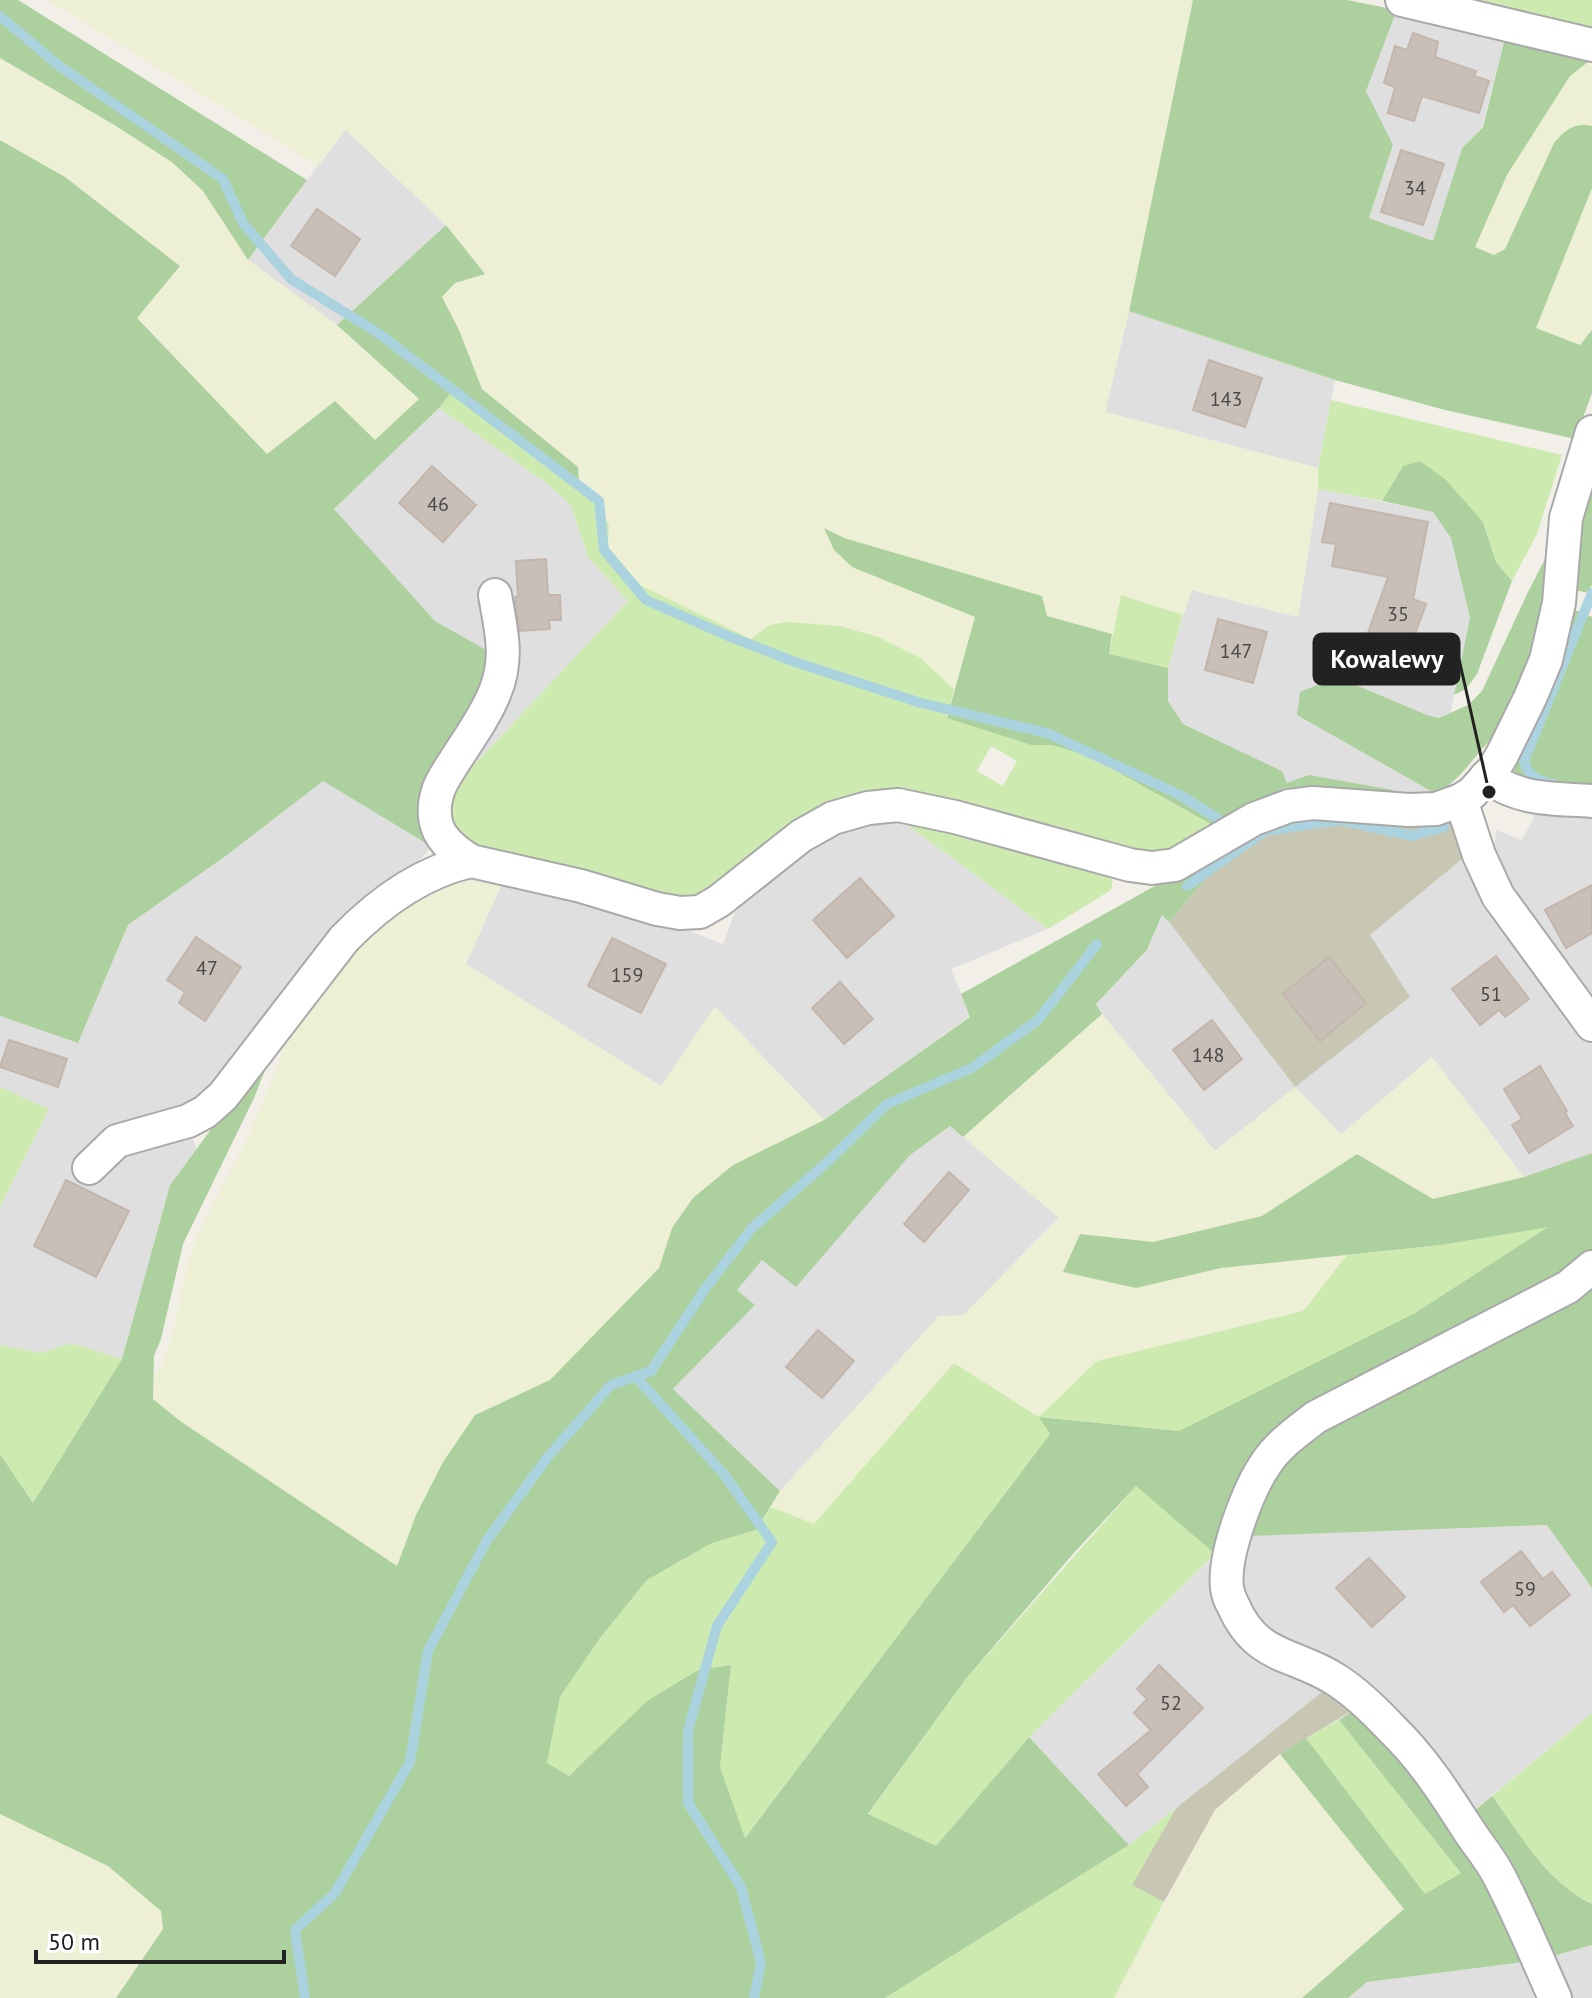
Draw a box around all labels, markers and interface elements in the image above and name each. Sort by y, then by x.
house number: 34 [1404,175,1426,201]
house number: 143 [1210,386,1242,412]
house number: 46 [427,491,449,517]
house number: 35 [1387,601,1409,627]
callout: Kowalewy [1314,634,1459,684]
house number: 147 [1220,638,1252,664]
text: Kowalewy [1331,642,1444,675]
house number: 47 [196,955,218,981]
house number: 159 [611,962,643,988]
house number: 51 [1480,981,1502,1007]
house number: 148 [1192,1042,1224,1068]
house number: 59 [1514,1576,1536,1602]
house number: 52 [1160,1690,1182,1716]
scale bar [36,1914,284,1964]
text: 50 m [48,1926,100,1957]

